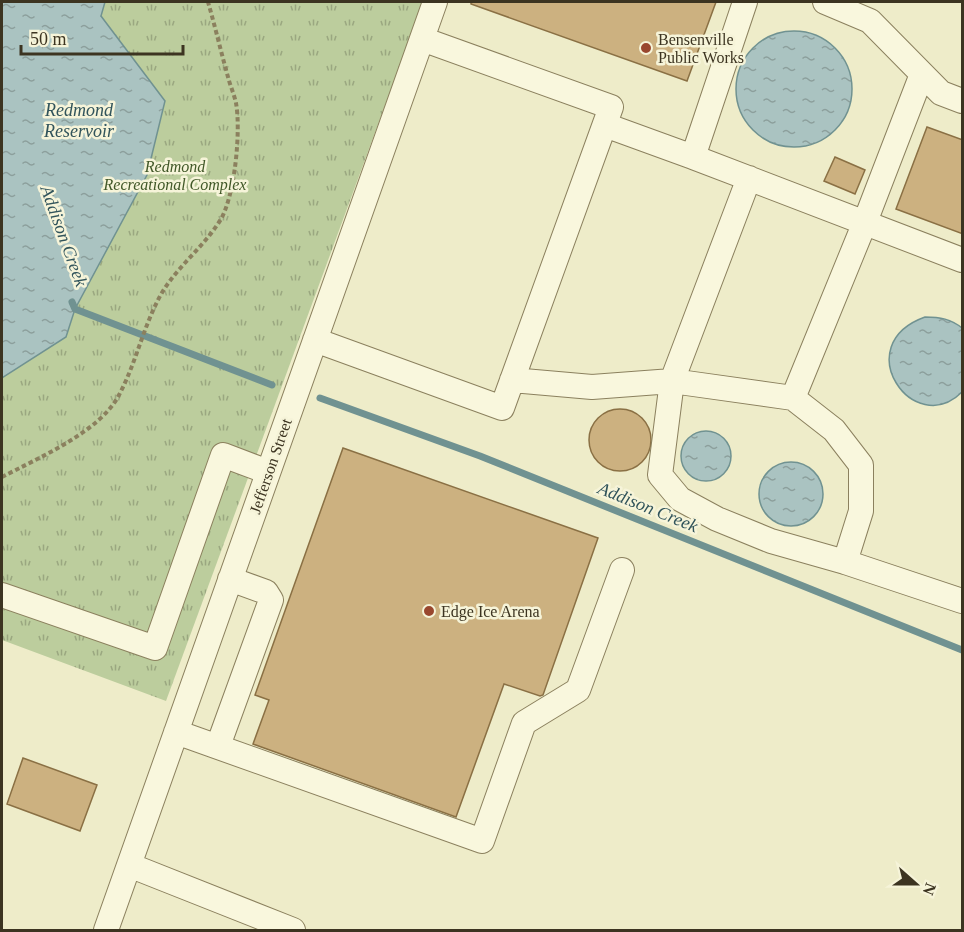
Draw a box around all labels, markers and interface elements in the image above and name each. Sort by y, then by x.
scale bar [21,18,183,56]
text: 50 m [30,29,67,49]
place label: Bensenville Public Works [658,31,744,66]
marker: Bensenville Public Works [639,41,653,55]
water label: Redmond Reservoir [43,100,115,141]
park label: Redmond Recreational Complex [103,158,246,194]
water label: Addison Creek [36,182,92,290]
street label: Jefferson Street [246,416,295,516]
water label: Addison Creek [594,478,702,536]
place label: Edge Ice Arena [441,603,540,621]
marker: Edge Ice Arena [422,604,436,618]
north arrow [886,854,946,914]
text: N [919,881,940,898]

